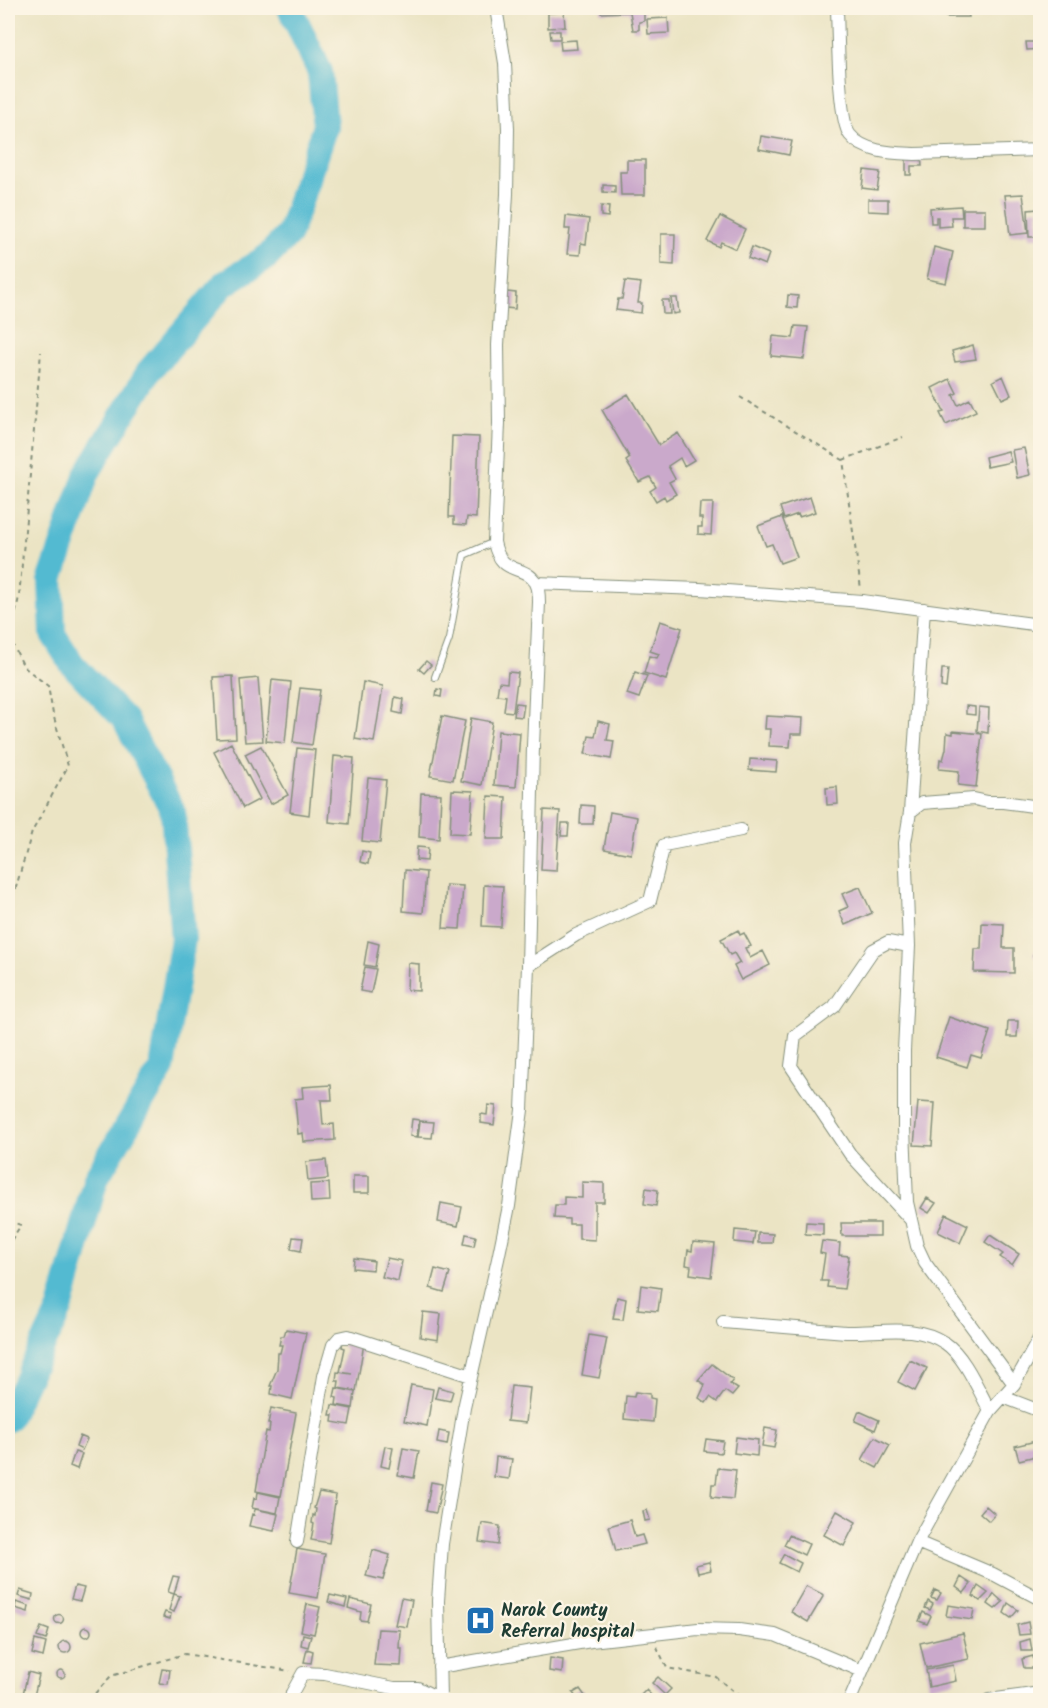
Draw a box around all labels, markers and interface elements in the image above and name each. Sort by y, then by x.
place label: Narok County Referral hospital [501,1597,635,1647]
hospital icon: Narok County Referral hospital [464,1605,496,1637]

